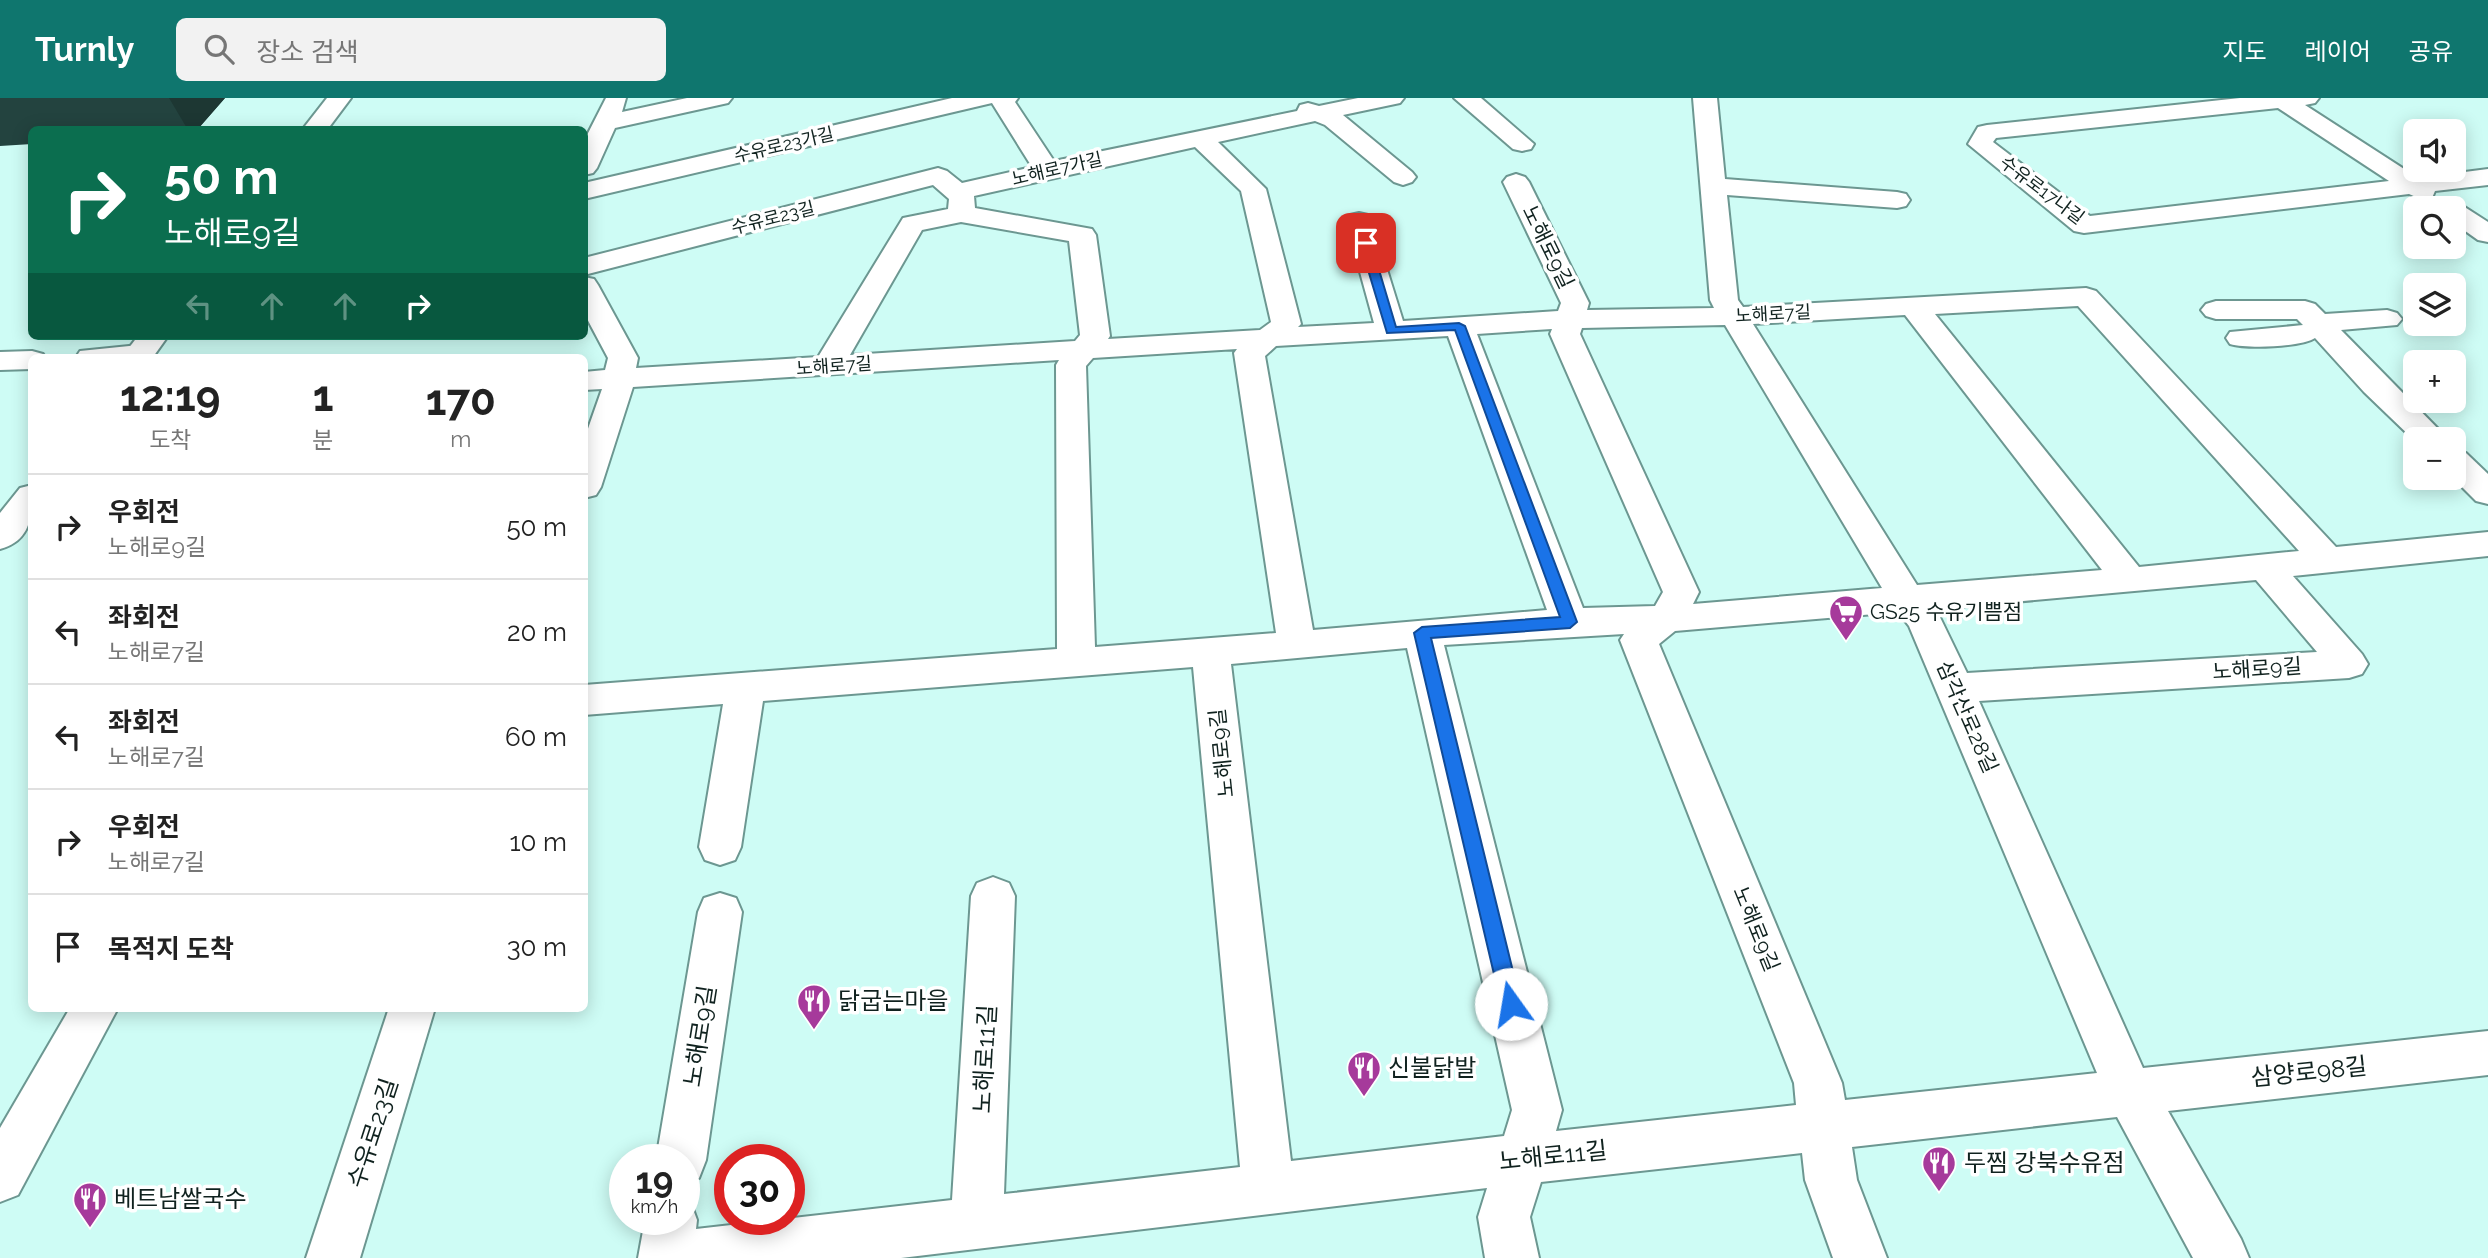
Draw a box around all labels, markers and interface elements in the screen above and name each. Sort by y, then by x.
search box [176,18,666,81]
text: Turnly [35,30,134,69]
icon: search [200,30,238,68]
text: 장소 검색 [256,37,359,67]
text: 지도 [2222,37,2267,66]
text: 레이어 [2305,37,2371,66]
text: 공유 [2409,37,2453,66]
map controls [2403,119,2466,490]
button: sound [2403,119,2466,182]
street label: 수유로23가길 [732,123,836,166]
text: 50 m [164,148,279,205]
street label: 노해로7가길 [1009,148,1104,189]
street label: 수유로17나길 [1996,151,2089,228]
icon: right [49,154,140,245]
button: search [2403,196,2466,259]
street label: 수유로23길 [729,197,817,238]
street label: 노해로9길 [1518,201,1579,293]
pin [1336,213,1396,273]
text: 노해로9길 [164,214,301,251]
icon: arrive [1347,224,1385,262]
button: layers [2403,273,2466,336]
icon: left [180,287,218,325]
icon: ahead [253,287,291,325]
icon: ahead [326,287,364,325]
icon: right [399,287,437,325]
street label: 노해로7길 [1735,301,1811,326]
button: + [2403,350,2466,413]
street label: 노해로7길 [795,352,873,379]
text: 12:19 [120,372,220,421]
text: 1 [313,372,333,421]
text: 170 [426,376,496,425]
text: m [450,425,471,452]
text: 도착 [149,426,191,453]
text: 분 [312,426,334,453]
button: − [2403,427,2466,490]
text: 우회전 [108,497,180,527]
icon: right [49,508,87,546]
text: 50 m [506,512,567,542]
text: 노해로9길 [108,533,206,560]
supermarket icon: GS25 수유기쁨점 [1827,593,1865,642]
place label: GS25 수유기쁨점 [1870,599,2022,624]
text: 좌회전 [108,602,180,632]
icon: left [49,613,87,651]
text: 20 m [507,617,567,647]
text: 노해로7길 [108,638,205,665]
street label: 노해로9길 [2211,653,2303,684]
street label: 삼각산로28길 [1932,657,2003,777]
text: 좌회전 [108,707,180,737]
street label: 노해로9길 [1204,707,1239,799]
icon: left [49,718,87,756]
text: 60 m [505,722,567,752]
text: 노해로7길 [108,743,205,770]
text: 우회전 [108,812,180,842]
icon: right [49,823,87,861]
text: 10 m [509,827,567,857]
text: 노해로7길 [108,848,205,875]
street label: 노해로9길 [1728,883,1785,975]
icon: arrive [49,928,87,966]
text: 30 m [507,932,567,962]
text: 목적지 도착 [108,934,234,964]
position arrow [1474,967,1548,1041]
restaurant icon: 닭굽는마을 [795,982,833,1031]
street label: 노해로9길 [677,983,722,1089]
place label: 닭굽는마을 [838,986,948,1015]
street label: 노해로11길 [967,1004,1002,1114]
restaurant icon: 신불닭발 [1345,1049,1383,1098]
street label: 삼양로98길 [2249,1051,2368,1092]
place label: 신불닭발 [1388,1053,1476,1082]
street label: 수유로23길 [341,1074,404,1191]
street label: 노해로11길 [1497,1135,1609,1176]
speed limit sign: 30 [714,1144,805,1235]
restaurant icon: 두찜 강북수유점 [1920,1144,1958,1193]
place label: 두찜 강북수유점 [1964,1148,2125,1177]
text: 19 [636,1160,673,1201]
restaurant icon: 베트남쌀국수 [71,1180,109,1229]
place label: 베트남쌀국수 [114,1184,246,1213]
text: km/h [631,1196,678,1217]

